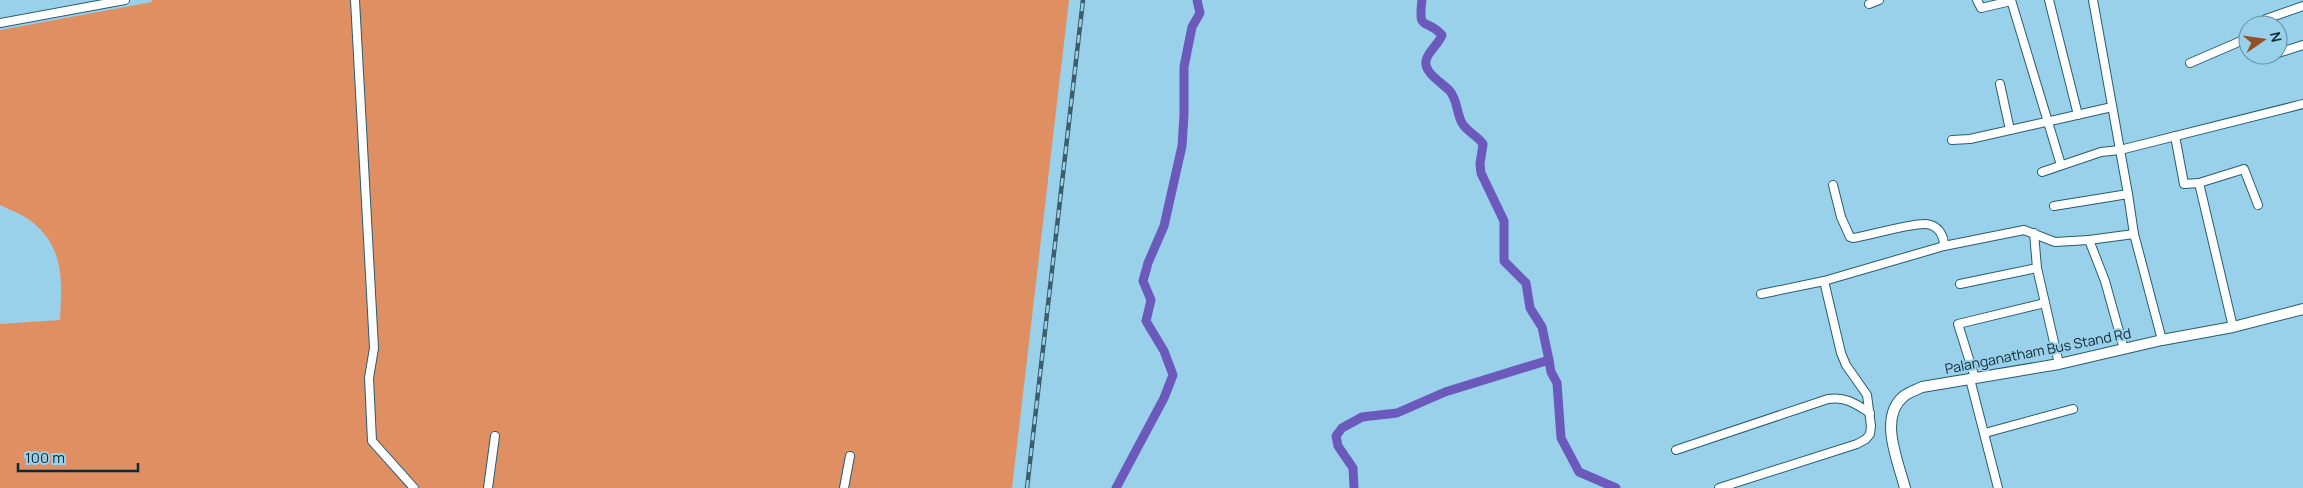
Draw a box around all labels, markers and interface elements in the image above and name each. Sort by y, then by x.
north arrow [2238,15,2288,65]
text: N [2266,30,2287,44]
street label: Palanganatham Bus Stand Rd [1943,323,2133,378]
scale bar [18,440,138,472]
text: 100 m [25,447,65,468]

